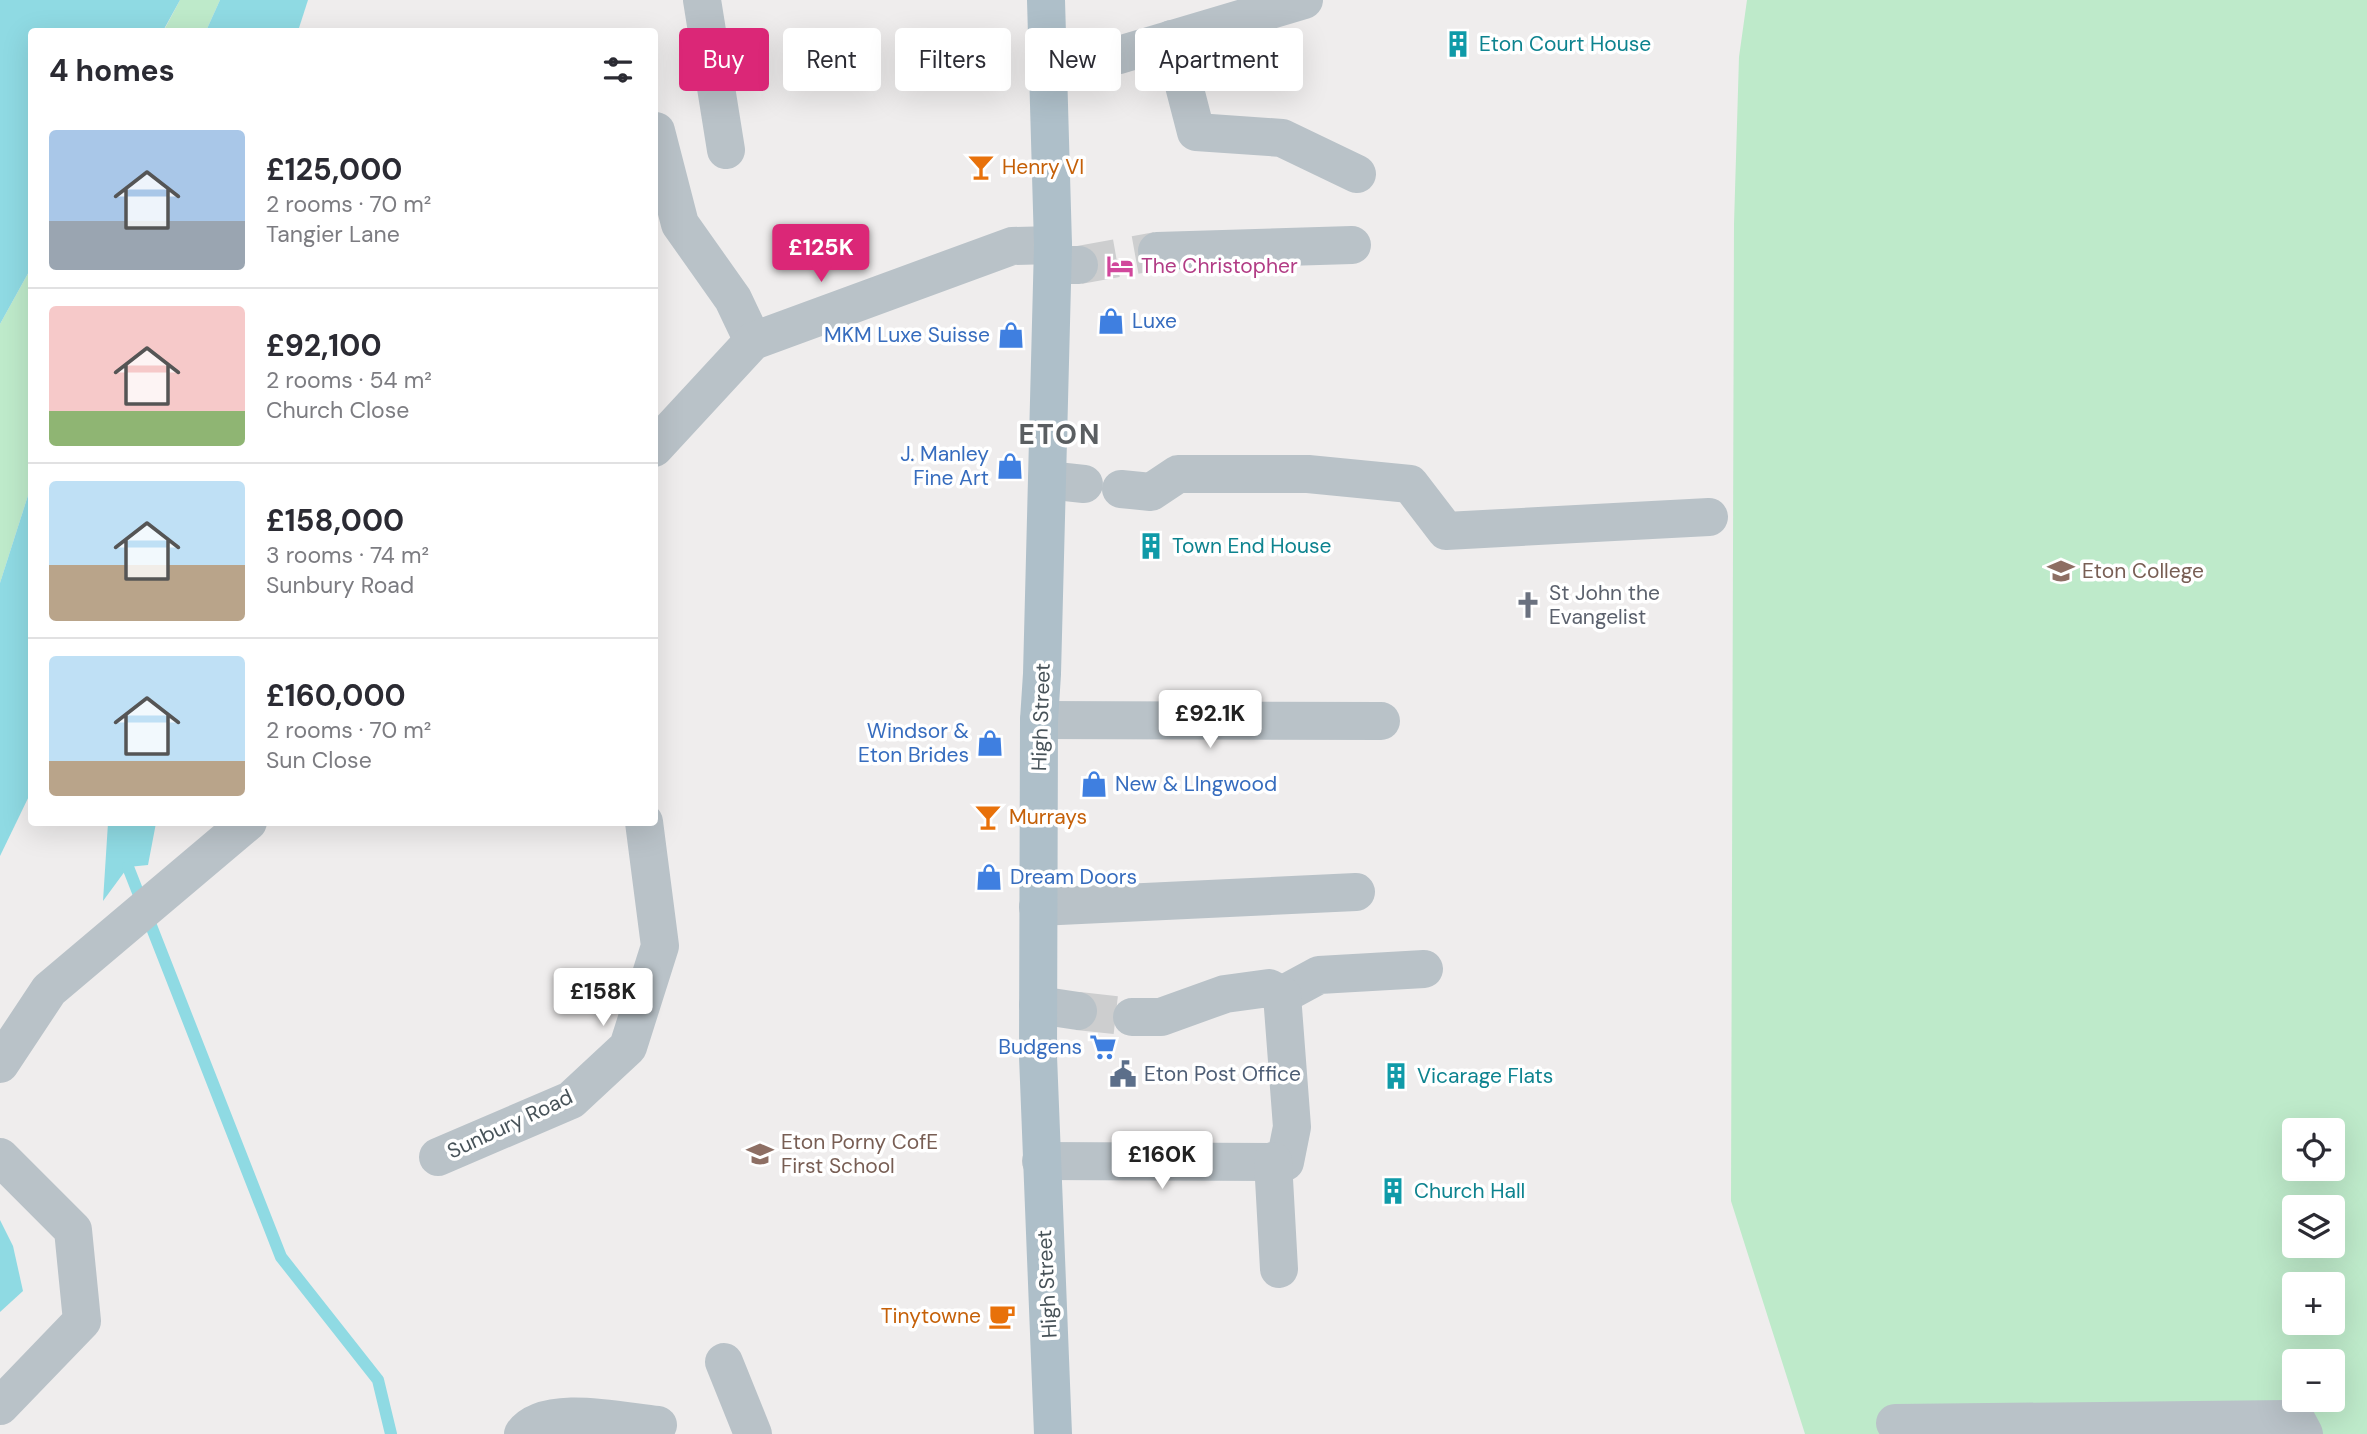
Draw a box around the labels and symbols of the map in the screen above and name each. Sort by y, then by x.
building icon: Eton Court House [1443,29,1473,59]
place label: Eton Court House [1479,30,1651,58]
bar icon: Henry VI [966,152,996,182]
place label: Henry VI [1002,153,1084,181]
pin: £125K [772,224,870,284]
hotel icon: The Christopher [1105,251,1135,281]
place label: The Christopher [1141,252,1298,280]
shop icon: Luxe [1096,306,1126,336]
place label: Luxe [1132,307,1177,335]
shop icon: MKM Luxe Suisse [996,320,1026,350]
place label: MKM Luxe Suisse [824,321,990,349]
district label: ETON [1019,416,1101,453]
place label: J. Manley Fine Art [900,440,989,492]
shop icon: J. Manley Fine Art [995,451,1025,481]
building icon: Town End House [1136,531,1166,561]
place label: Town End House [1172,532,1332,560]
school or university icon: Eton College [2046,556,2076,586]
place label: Eton College [2082,557,2204,585]
place label: St John the Evangelist [1549,579,1660,631]
church icon: St John the Evangelist [1513,590,1543,620]
street label: High Street [1025,662,1057,772]
pin: £92.1K [1153,690,1267,750]
place label: Windsor & Eton Brides [858,717,969,769]
shop icon: Windsor & Eton Brides [975,728,1005,758]
shop icon: New & LIngwood [1079,769,1109,799]
place label: New & LIngwood [1115,770,1277,798]
bar icon: Murrays [973,802,1003,832]
place label: Murrays [1009,803,1087,831]
shop icon: Dream Doors [974,862,1004,892]
place label: Dream Doors [1010,863,1137,891]
pin: £158K [554,968,652,1028]
supermarket icon: Budgens [1088,1032,1118,1062]
place label: Budgens [998,1033,1082,1061]
public building icon: Eton Post Office [1108,1059,1138,1089]
place label: Eton Post Office [1144,1060,1301,1088]
building icon: Vicarage Flats [1381,1061,1411,1091]
place label: Vicarage Flats [1417,1062,1553,1090]
street label: Sunbury Road [443,1083,577,1165]
place label: Eton Porny CofE First School [781,1128,938,1180]
pin: £160K [1113,1132,1211,1191]
school or university icon: Eton Porny CofE First School [745,1139,775,1169]
building icon: Church Hall [1378,1176,1408,1206]
place label: Church Hall [1414,1177,1525,1205]
street label: High Street [1030,1229,1064,1339]
cafe icon: Tinytowne [987,1301,1017,1331]
place label: Tinytowne [881,1302,981,1330]

